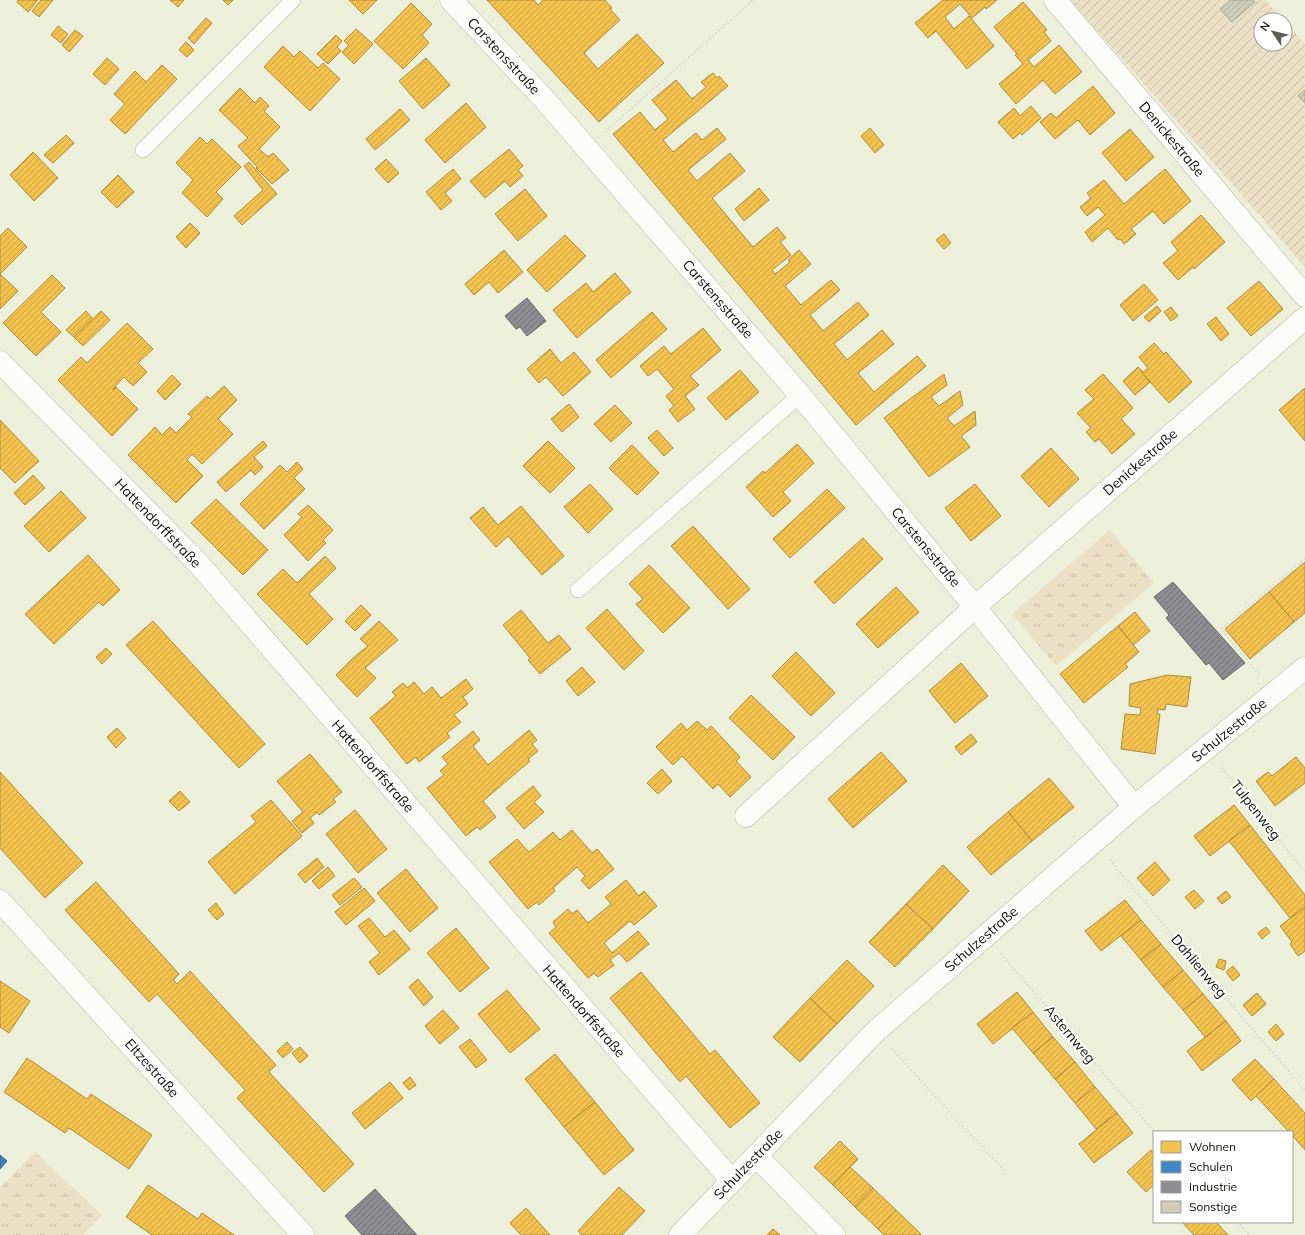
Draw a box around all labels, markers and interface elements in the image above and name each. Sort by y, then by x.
north arrow [1253,12,1293,52]
street label: Carstensstraße [464,14,544,98]
text: N [1257,19,1273,34]
street label: Denickestraße [1135,98,1209,180]
street label: Carstensstraße [679,256,757,342]
street label: Denickestraße [1099,425,1181,499]
street label: Hattendorffstraße [111,475,205,571]
street label: Carstensstraße [887,503,965,591]
street label: Schulzestraße [1188,694,1270,766]
street label: Hattendorffstraße [328,716,418,816]
street label: Tulpenweg [1227,776,1285,844]
street label: Schulzestraße [940,902,1022,976]
street label: Dahlienweg [1167,930,1231,1002]
street label: Hattendorffstraße [539,961,629,1061]
street label: Asternweg [1040,1001,1100,1067]
street label: Eltzestraße [121,1035,183,1101]
street label: Schulzestraße [710,1125,786,1203]
legend [1153,1131,1293,1223]
text: Wohnen [1189,1139,1236,1154]
text: Schulen [1189,1159,1233,1174]
text: Industrie [1189,1179,1237,1194]
text: Sonstige [1189,1199,1237,1214]

